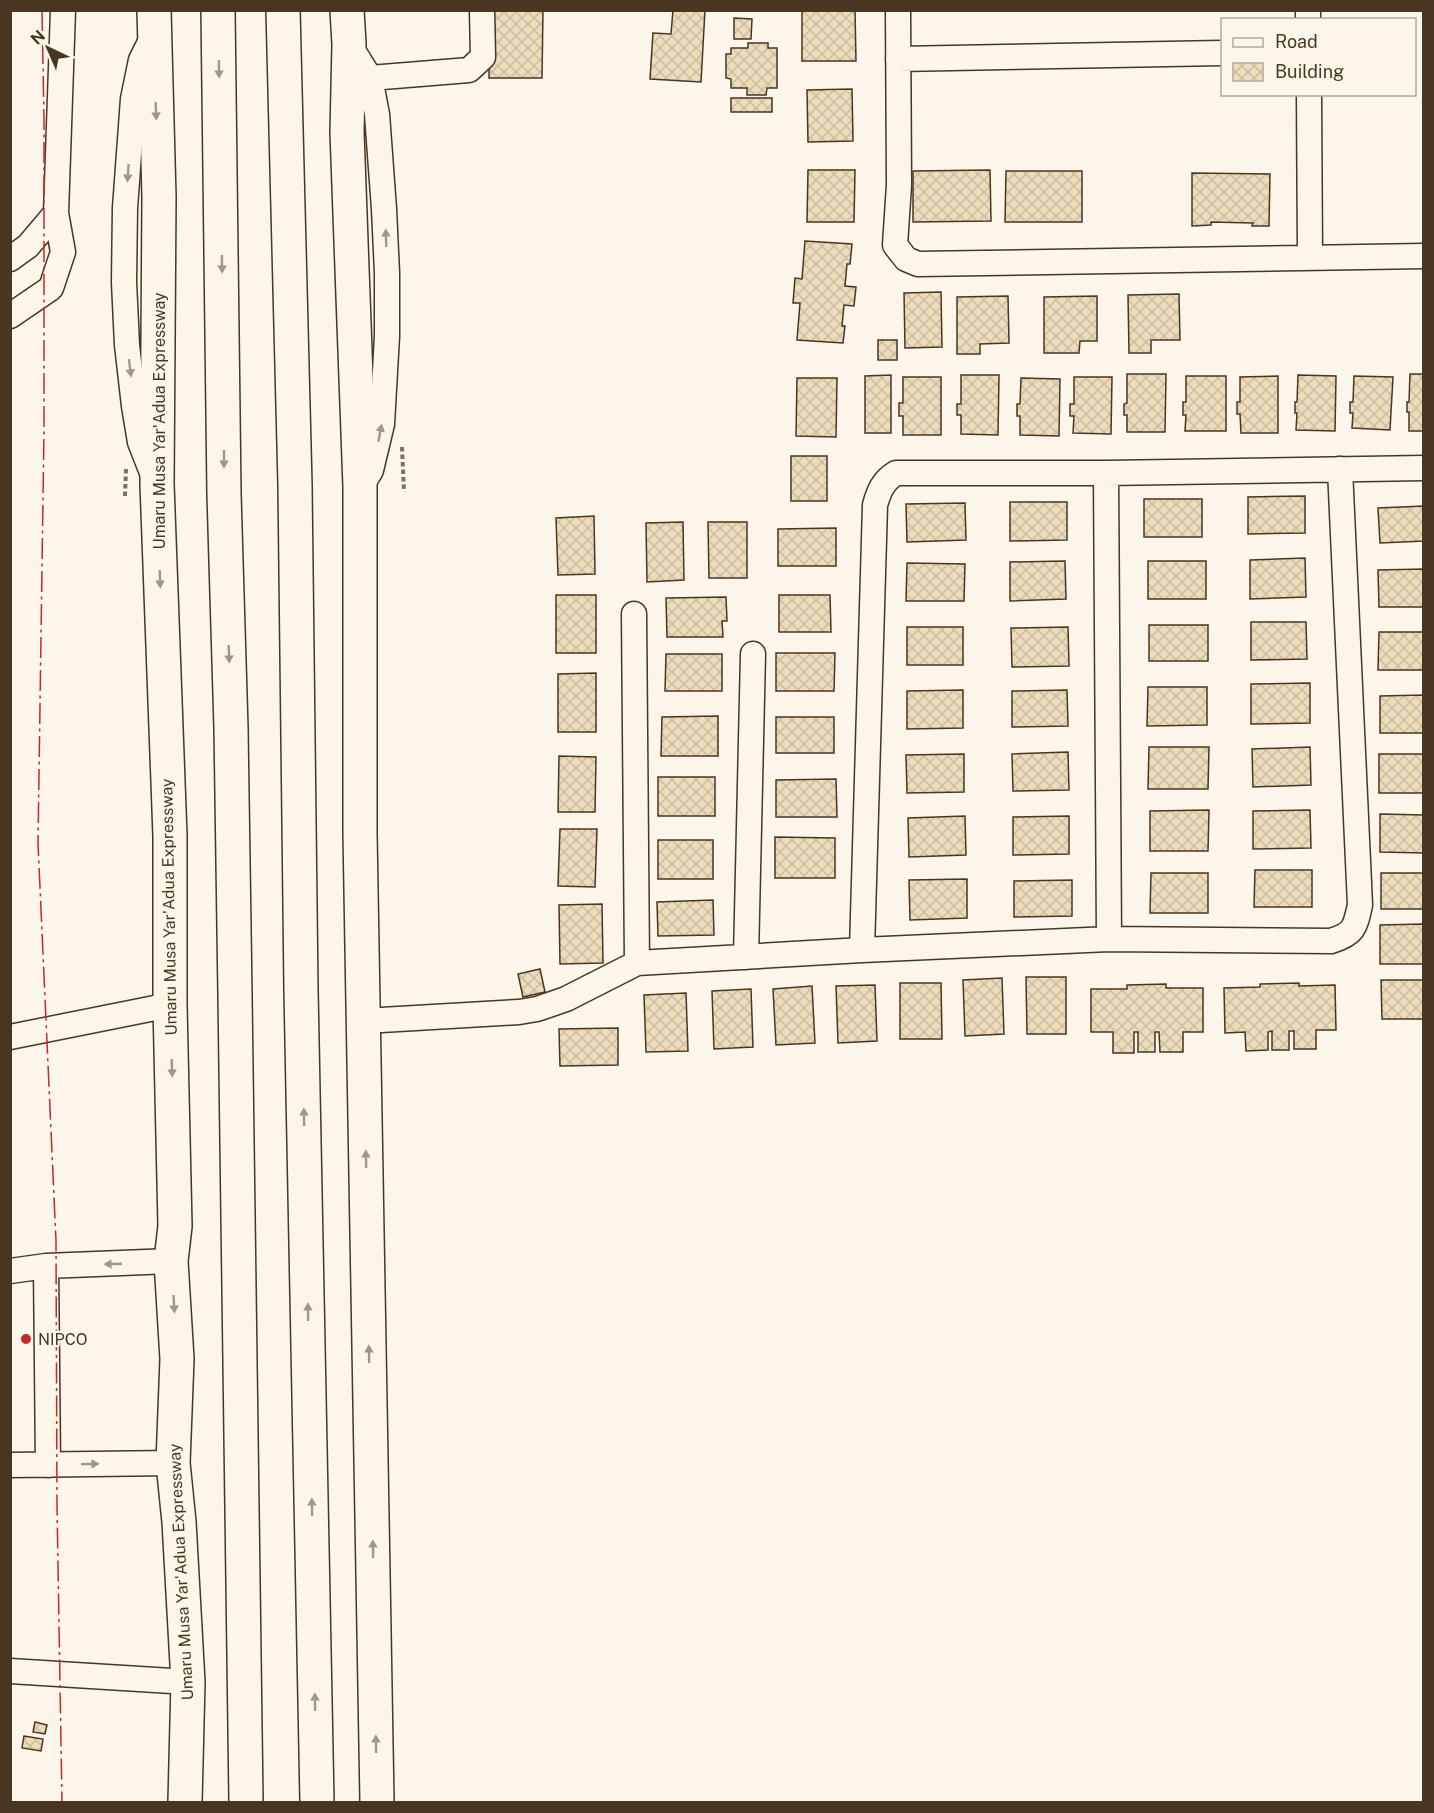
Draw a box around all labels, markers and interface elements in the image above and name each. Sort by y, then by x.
north arrow [18,18,78,78]
legend [1221,18,1416,96]
text: N [27,26,49,49]
text: Road [1275,31,1318,52]
one-way arrow [215,59,224,78]
text: Building [1275,61,1344,82]
one-way arrow [151,101,161,120]
one-way arrow [123,164,132,183]
one-way arrow [381,229,390,248]
one-way arrow [218,254,227,273]
street label: Umaru Musa Yar'Adua Expressway [150,292,169,550]
one-way arrow [125,359,134,378]
one-way arrow [376,423,385,442]
one-way arrow [219,449,229,468]
one-way arrow [156,569,165,588]
one-way arrow [224,644,233,663]
street label: Umaru Musa Yar'Adua Expressway [157,778,181,1036]
one-way arrow [167,1058,176,1077]
one-way arrow [299,1108,308,1127]
one-way arrow [361,1150,371,1169]
one-way arrow [104,1259,123,1268]
one-way arrow [169,1295,179,1314]
one-way arrow [304,1303,313,1322]
place label: NIPCO [38,1330,88,1349]
marker: NIPCO [19,1332,33,1346]
one-way arrow [364,1345,374,1364]
street label: Umaru Musa Yar'Adua Expressway [165,1443,197,1701]
one-way arrow [80,1459,99,1469]
one-way arrow [307,1498,316,1517]
one-way arrow [368,1540,377,1559]
one-way arrow [310,1693,320,1712]
one-way arrow [371,1735,381,1754]

